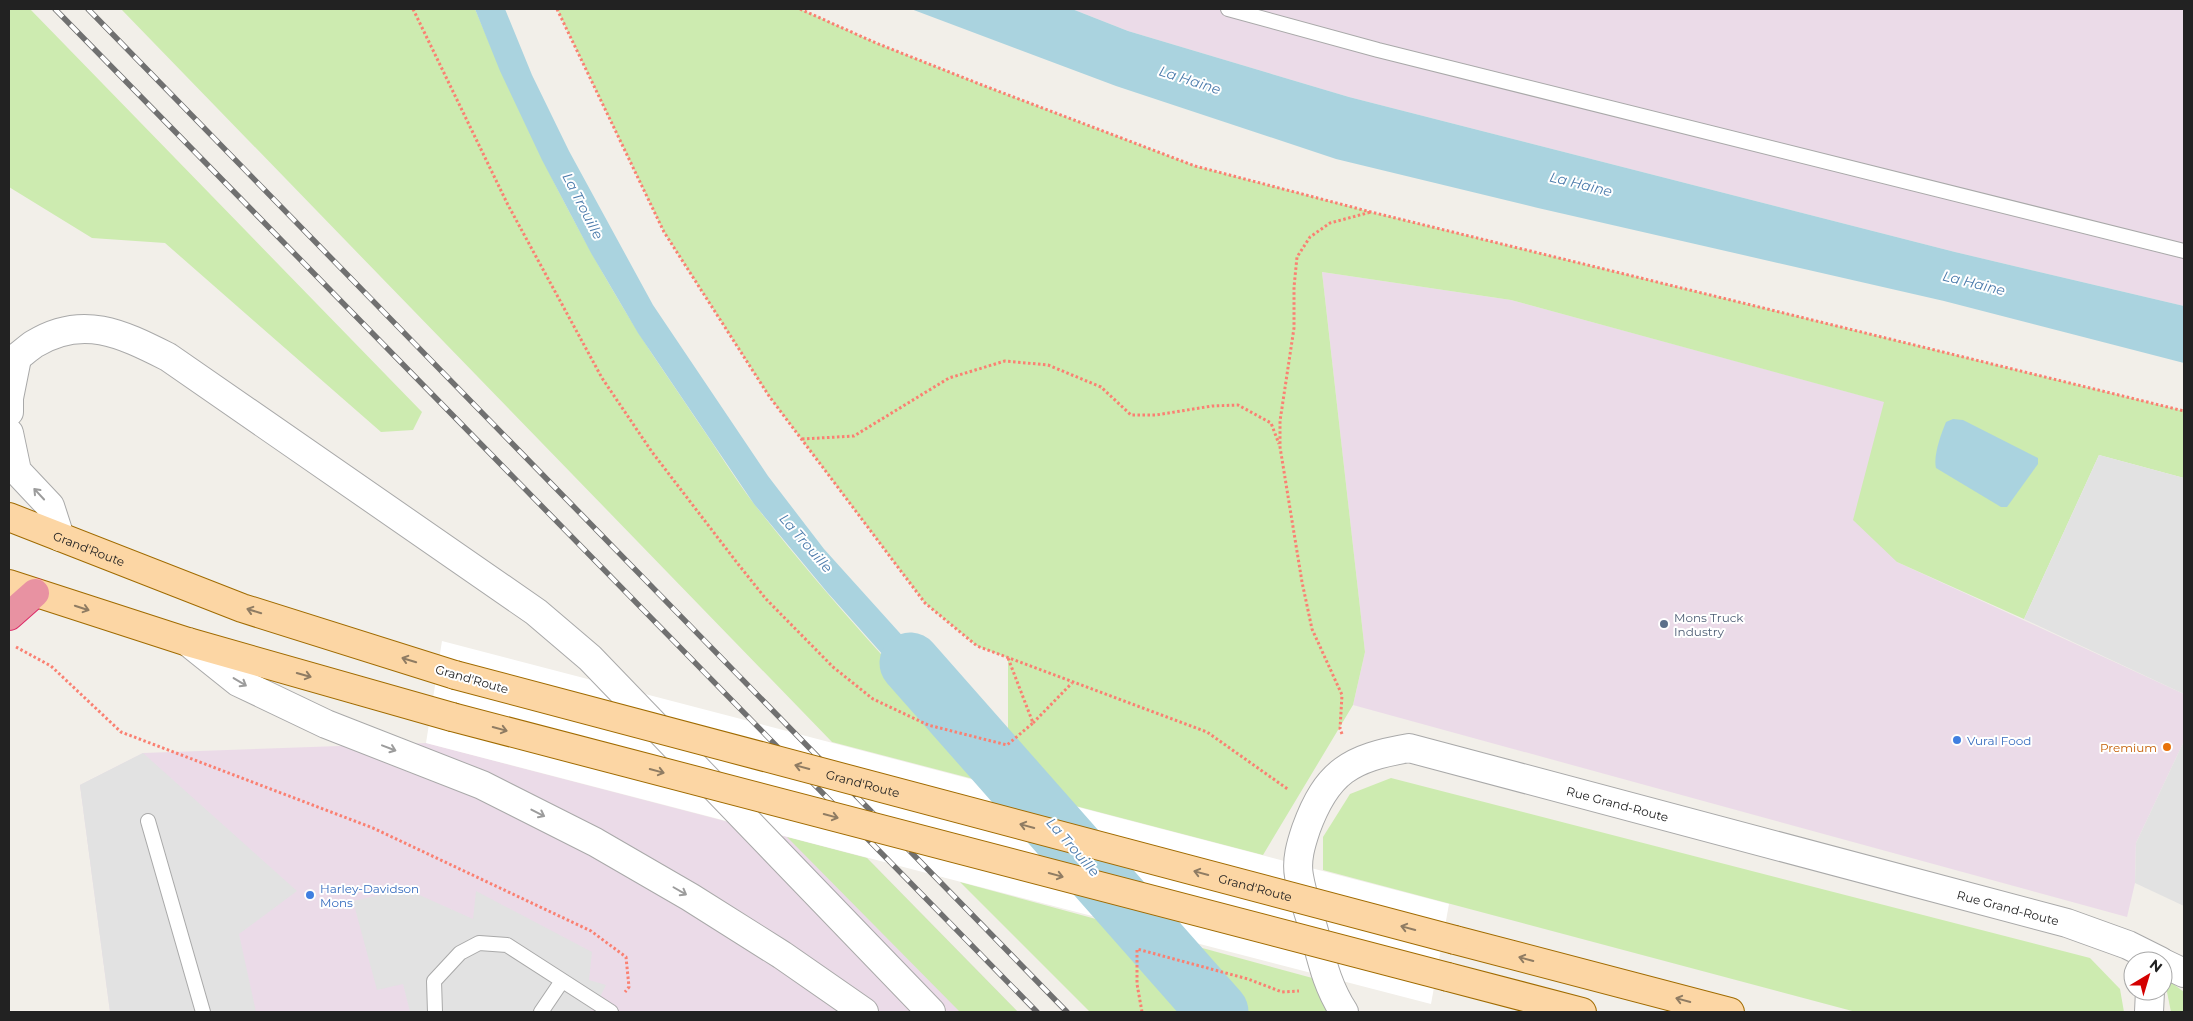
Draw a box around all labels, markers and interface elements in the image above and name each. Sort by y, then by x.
water label: La Haine [1157,62,1223,98]
water label: La Haine [1548,168,1614,200]
water label: La Trouille [559,170,607,242]
water label: La Haine [1941,267,2007,299]
one-way arrow [33,488,45,501]
water label: La Trouille [775,510,837,576]
street label: Grand'Route [51,528,127,569]
one-way arrow [73,604,89,613]
one-way arrow [246,606,262,616]
place label: Mons Truck Industry [1674,610,1744,639]
marker: Mons Truck Industry [1658,618,1670,630]
one-way arrow [401,655,417,665]
street label: Grand'Route [434,661,510,697]
one-way arrow [296,671,312,681]
one-way arrow [233,678,247,688]
one-way arrow [491,725,507,735]
place label: Vural Food [1967,733,2031,748]
marker: Vural Food [1951,734,1963,746]
place label: Premium [2100,740,2157,755]
marker: Premium [2161,741,2173,753]
one-way arrow [381,745,396,754]
one-way arrow [794,762,810,771]
one-way arrow [648,766,664,776]
street label: Grand'Route [824,766,901,800]
street label: Rue Grand-Route [1565,783,1670,824]
one-way arrow [530,808,545,818]
one-way arrow [822,812,838,821]
water label: La Trouille [1042,814,1104,880]
one-way arrow [1019,821,1035,831]
one-way arrow [1193,867,1209,877]
one-way arrow [1047,870,1063,880]
street label: Grand'Route [1217,870,1294,904]
place label: Harley-Davidson Mons [320,881,419,910]
one-way arrow [672,887,686,897]
street label: Rue Grand-Route [1955,887,2061,928]
marker: Harley-Davidson Mons [304,889,316,901]
one-way arrow [1401,923,1417,932]
north arrow [2123,951,2173,1001]
one-way arrow [1518,954,1534,963]
text: N [2146,955,2166,976]
one-way arrow [1675,995,1691,1004]

